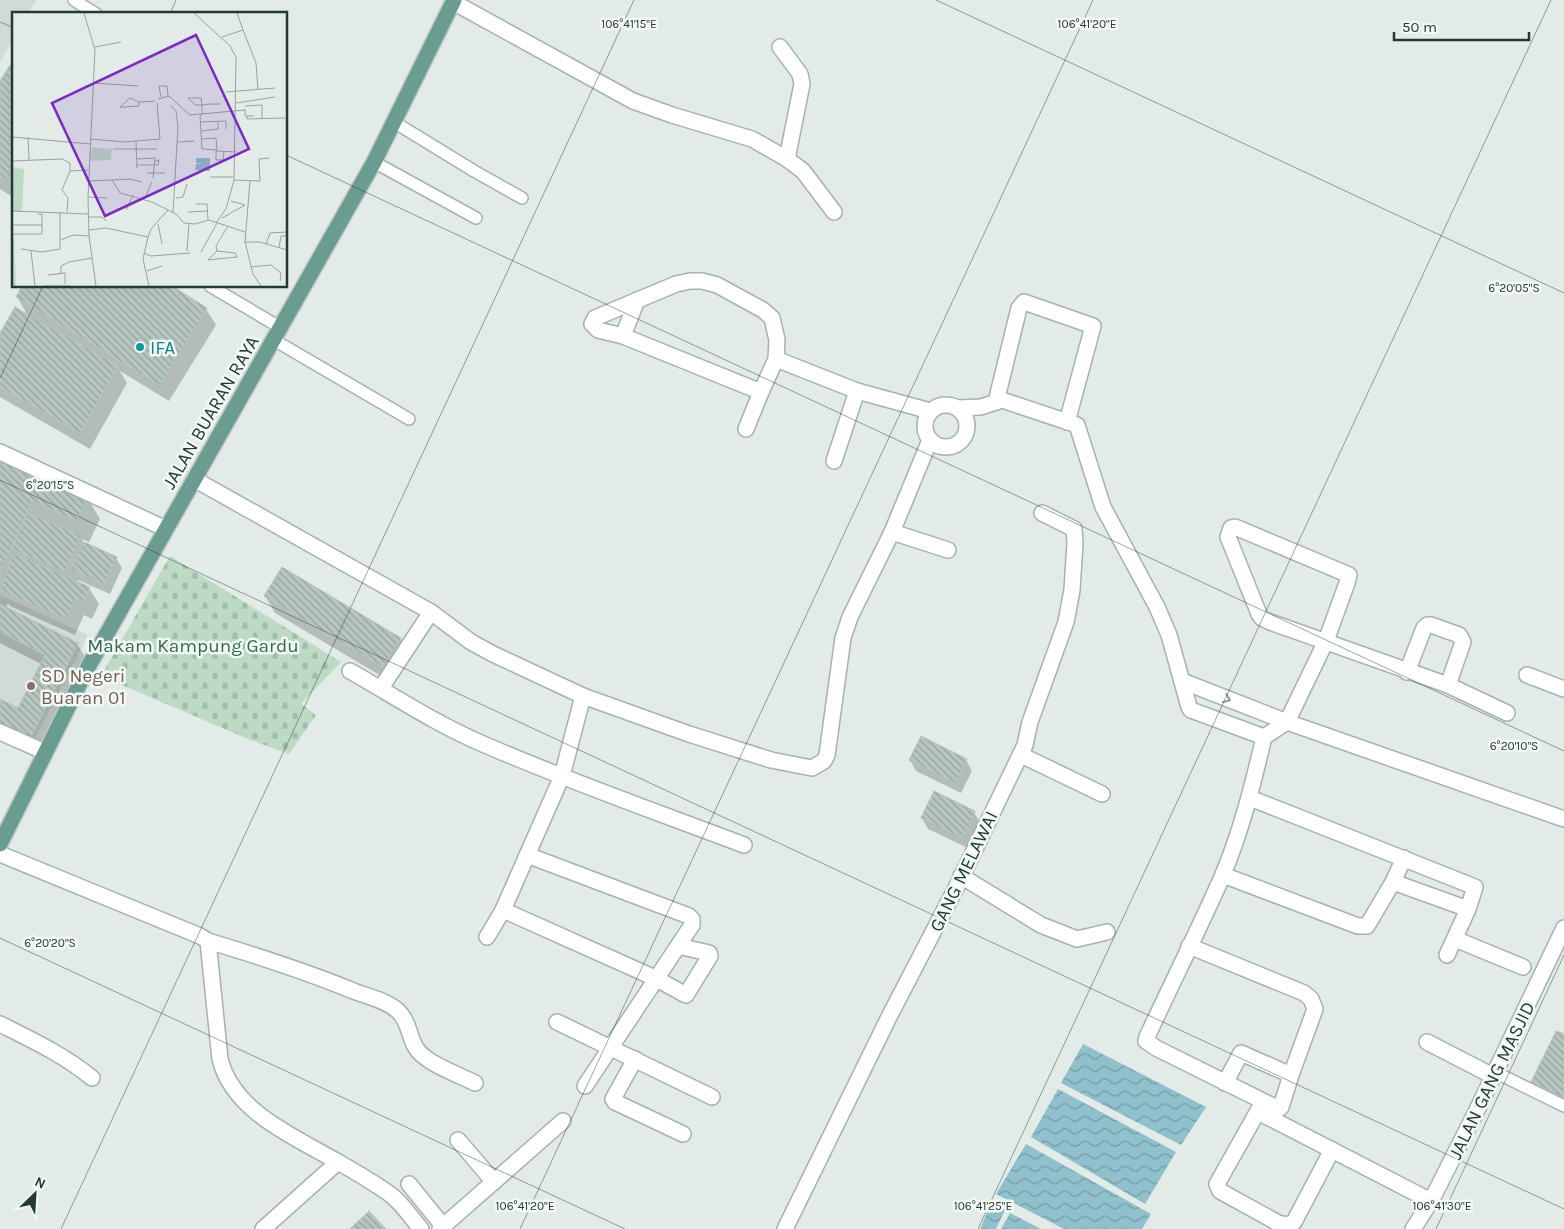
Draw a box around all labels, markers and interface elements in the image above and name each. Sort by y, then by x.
scale bar [1394,10,1529,42]
inset map [12,12,288,288]
text: 106°41'15"E [601,17,657,31]
text: 106°41'20"E [1058,17,1116,31]
text: 50 m [1402,18,1437,36]
text: 6°20'05"S [1488,281,1540,295]
street label: JALAN BUARAN RAYA [158,332,264,493]
place label: IFA [150,337,175,359]
marker: IFA [134,341,146,353]
text: 6°20'15"S [26,478,74,492]
park label: Makam Kampung Gardu [87,635,299,657]
place label: SD Negeri Buaran 01 [41,665,126,709]
marker: SD Negeri Buaran 01 [25,680,37,692]
one-way arrow [1222,692,1231,703]
text: 6°20'10"S [1490,739,1538,753]
street label: GANG MELAWAI [925,807,1003,935]
text: 6°20'20"S [24,936,76,950]
street label: JALAN GANG MASJID [1444,998,1540,1163]
north arrow [10,1169,60,1219]
text: N [32,1173,48,1192]
text: 106°41'20"E [496,1199,554,1213]
text: 106°41'25"E [954,1199,1012,1213]
text: 106°41'30"E [1413,1199,1471,1213]

